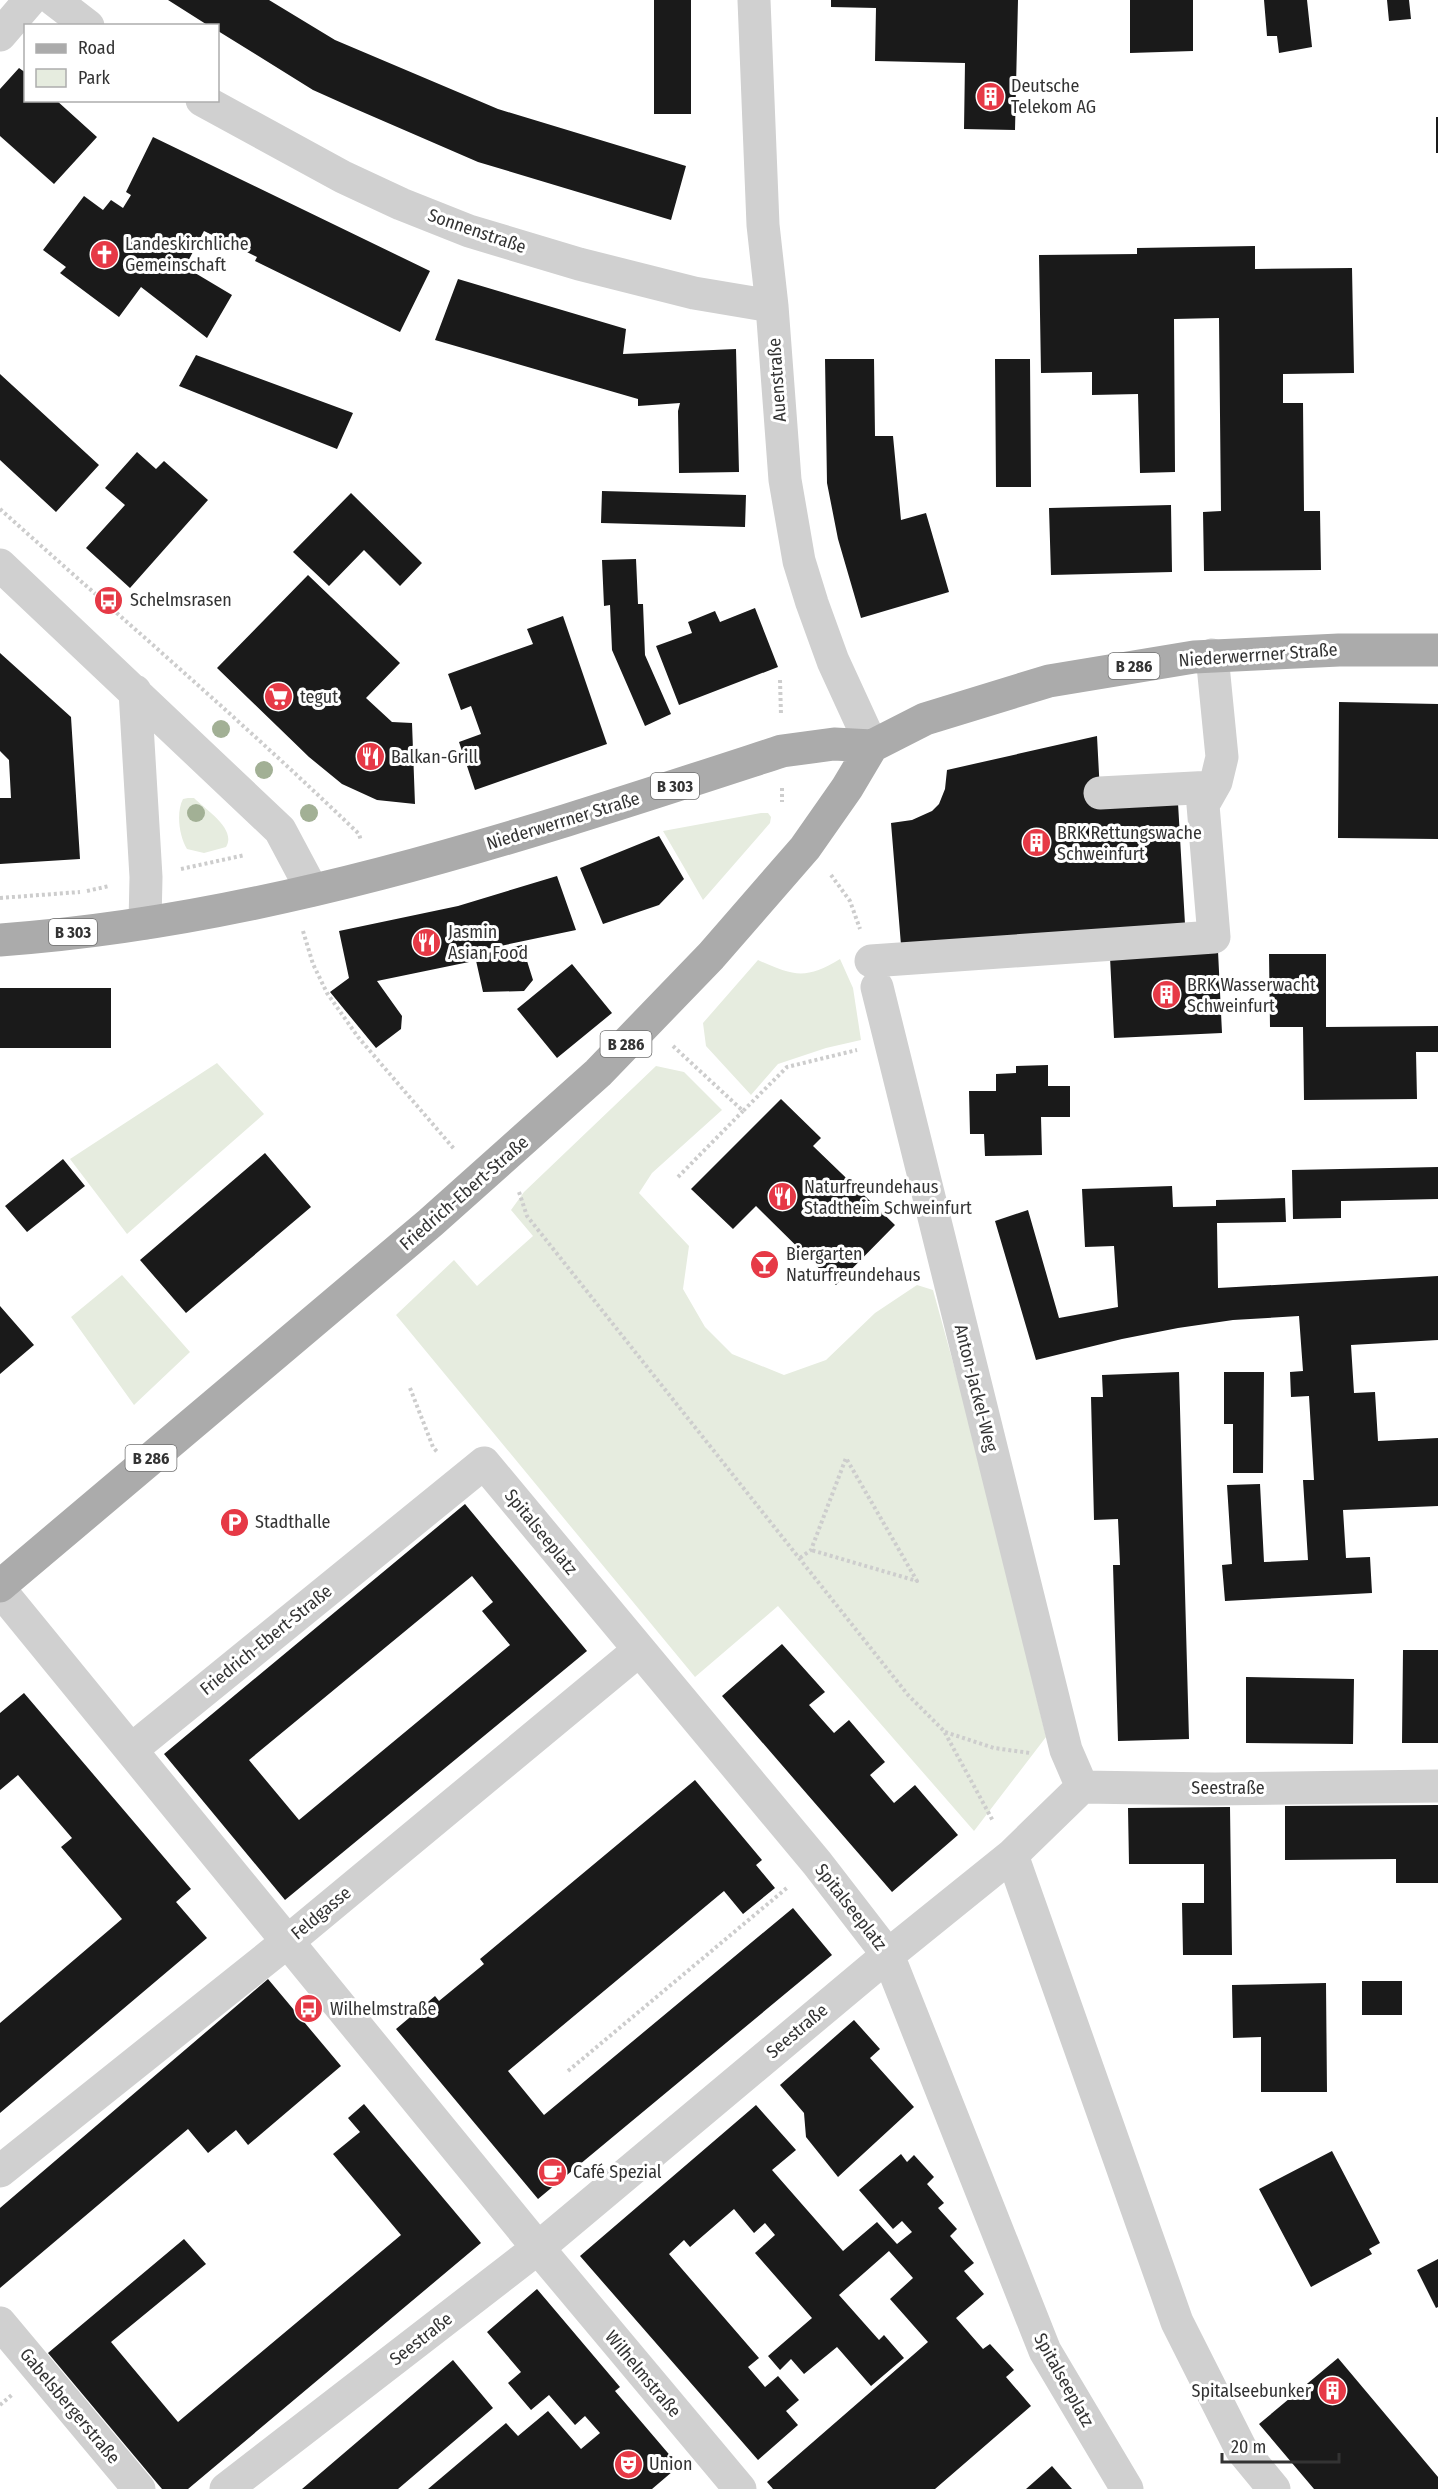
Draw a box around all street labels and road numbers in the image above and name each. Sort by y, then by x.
street label: Sonnenstraße [425,204,529,258]
street label: Auenstraße [763,337,791,423]
street label: Niederwerrner Straße [1178,638,1338,672]
road number: B 286 [1108,653,1160,679]
road number: B 303 [651,773,699,799]
street label: Niederwerrner Straße [484,787,642,855]
road number: B 303 [49,919,97,945]
road number: B 286 [600,1031,652,1057]
street label: Friedrich-Ebert-Straße [395,1131,533,1255]
street label: Anton-Jackel-Weg [950,1322,1003,1454]
road number: B 286 [126,1445,176,1471]
street label: Spitalseeplatz [500,1485,582,1579]
street label: Friedrich-Ebert-Straße [196,1580,337,1700]
street label: Seestraße [1191,1777,1265,1799]
street label: Spitalseeplatz [810,1859,892,1955]
street label: Feldgasse [287,1882,355,1944]
street label: Seestraße [762,1999,832,2063]
street label: Seestraße [385,2308,457,2370]
street label: Wilhelmstraße [600,2326,686,2422]
street label: Spitalseeplatz [1029,2329,1099,2431]
street label: Gabelsbergerstraße [15,2344,125,2468]

